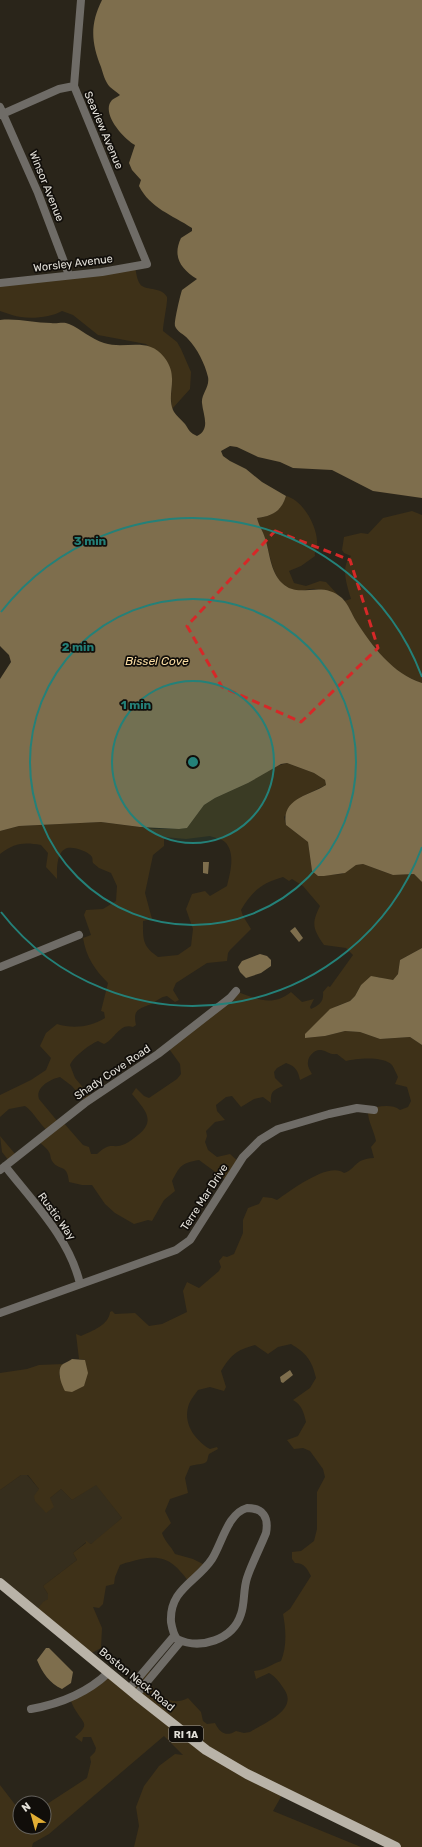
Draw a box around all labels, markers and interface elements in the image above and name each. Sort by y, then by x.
street label: Seaview Avenue [81,89,126,171]
street label: Winsor Avenue [26,149,67,223]
street label: Worsley Avenue [33,252,114,275]
text: 3 min [74,534,107,548]
text: 2 min [62,640,95,654]
water label: Bissel Cove [125,654,189,668]
text: 1 min [121,698,152,712]
centre of rings [186,755,200,769]
street label: Shady Cove Road [72,1042,153,1103]
street label: Terre Mar Drive [178,1162,231,1233]
street label: Rustic Way [35,1190,78,1243]
street label: Boston Neck Road [96,1645,177,1714]
road number: RI 1A [169,1726,203,1742]
north arrow [12,1795,52,1835]
text: N [19,1800,33,1815]

